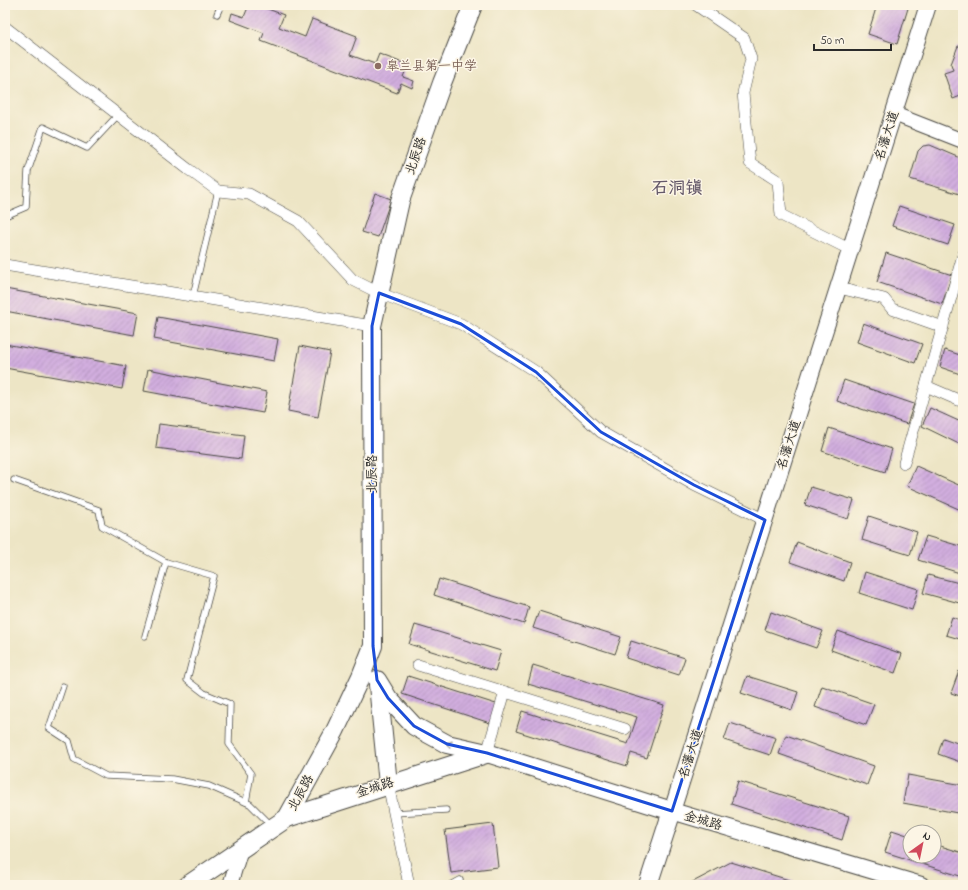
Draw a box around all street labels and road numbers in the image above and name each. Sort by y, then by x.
street label: 名藩大道 [870,108,904,164]
street label: 北辰路 [401,134,431,178]
street label: 名藩大道 [772,417,806,473]
street label: 北辰路 [363,454,382,494]
street label: 名藩大道 [674,726,708,782]
street label: 北辰路 [283,771,319,815]
street label: 金城路 [354,773,396,803]
street label: 金城路 [682,806,724,836]

